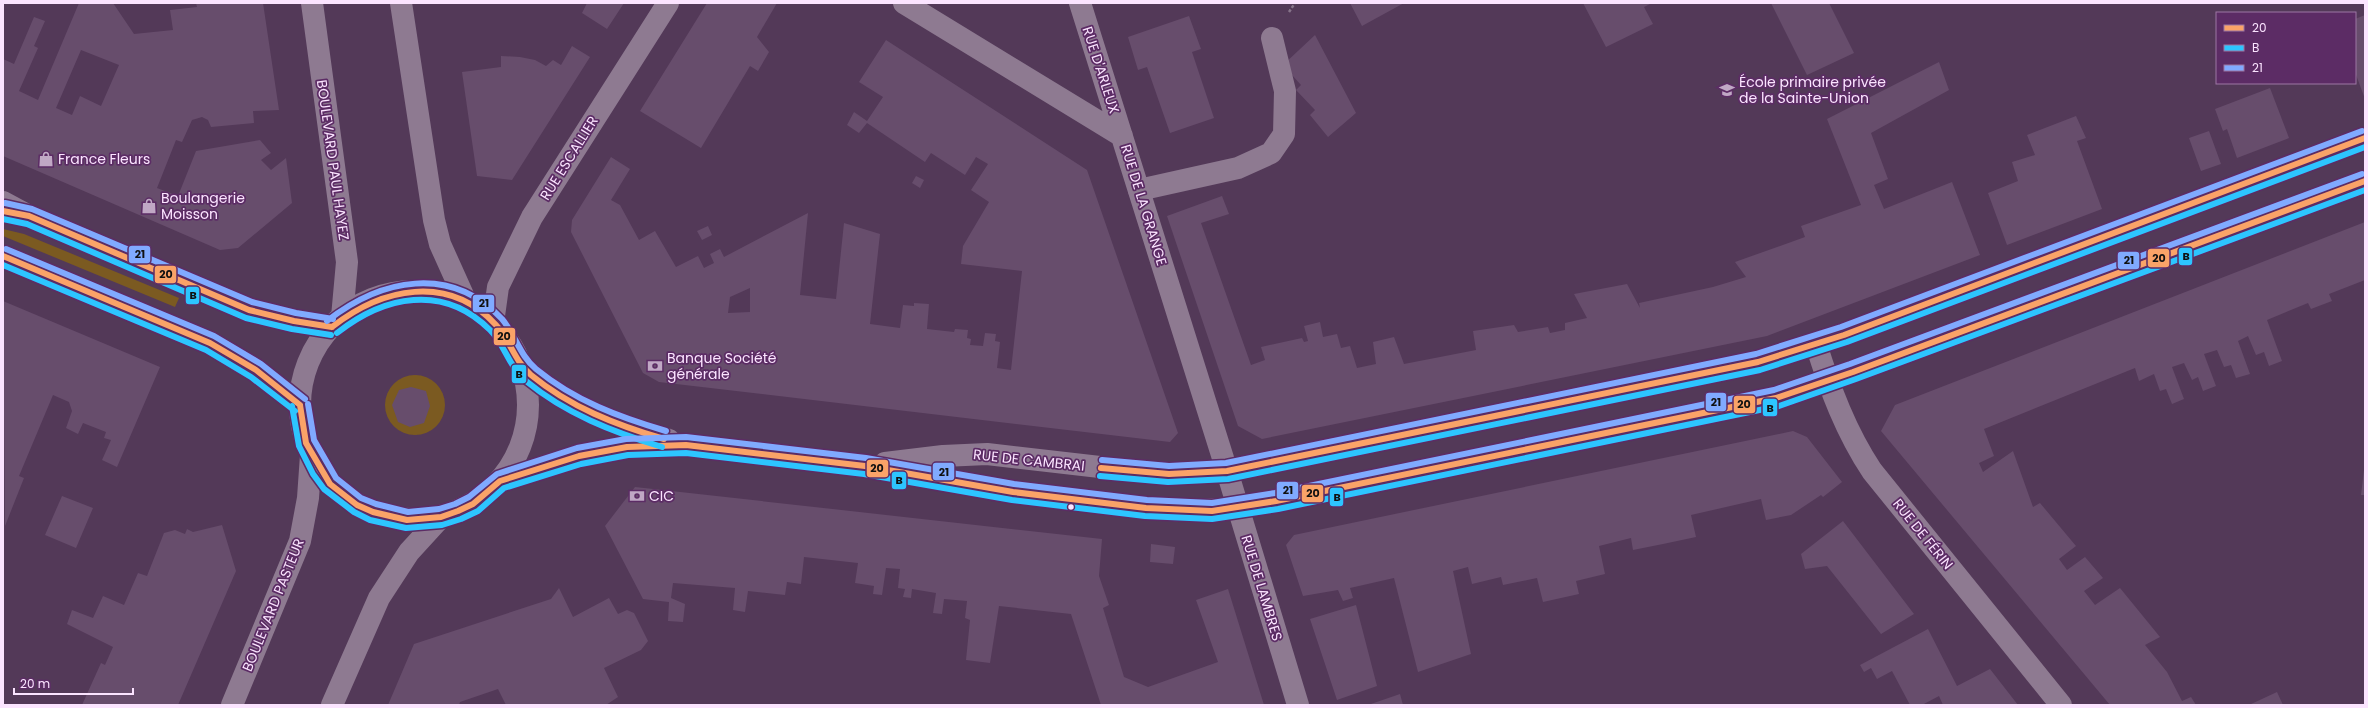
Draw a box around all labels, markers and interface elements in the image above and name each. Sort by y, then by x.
legend [2216,12,2356,84]
text: 20 [2252,19,2266,36]
street label: RUE D'ARLEUX [1078,24,1125,116]
text: B [2252,39,2259,56]
text: 21 [2252,59,2263,76]
place label: École primaire privée de la Sainte-Union [1739,72,1886,108]
street label: BOULEVARD PAUL HAYEZ [312,78,354,242]
school or university icon: École primaire privée de la Sainte-Union [1718,81,1736,99]
street label: RUE ESCALLIER [535,112,603,204]
street label: RUE DE LA GRANGE [1116,142,1172,268]
place label: France Fleurs [58,149,150,169]
shop icon: France Fleurs [37,150,55,168]
place label: Boulangerie Moisson [161,188,245,224]
shop icon: Boulangerie Moisson [140,197,158,215]
line badge: 21 [128,245,151,264]
text: 21 [135,246,145,262]
line badge: B [2178,247,2193,266]
line badge: 20 [2147,248,2170,268]
text: B [2182,248,2190,264]
text: 20 [2152,250,2166,266]
line badge: 21 [2117,251,2140,270]
text: 21 [2124,252,2134,268]
line badge: 20 [154,265,177,284]
text: 20 [159,266,173,282]
line badge: B [185,286,200,305]
text: B [189,287,197,303]
line badge: 21 [472,294,495,313]
text: 21 [479,295,489,311]
line badge: 20 [493,327,516,346]
text: 20 [497,328,511,344]
place label: Banque Société générale [667,348,777,384]
bank icon: Banque Société générale [646,357,664,375]
line badge: B [511,364,527,384]
text: B [515,366,523,382]
line badge: 21 [1705,392,1727,412]
text: 21 [1711,394,1721,410]
line badge: 20 [1733,395,1756,414]
text: 20 [1737,396,1751,412]
line badge: B [1762,398,1778,417]
text: B [1766,400,1774,416]
street label: RUE DE CAMBRAI [972,444,1086,476]
line badge: 20 [866,459,889,478]
text: 20 [870,460,884,476]
line badge: 21 [932,462,955,481]
text: 21 [939,464,949,480]
line badge: B [891,471,907,490]
text: B [895,472,903,488]
line badge: 21 [1276,481,1299,500]
text: 21 [1283,482,1293,498]
line badge: 20 [1301,484,1324,503]
text: 20 [1306,485,1320,501]
place label: CIC [649,486,674,506]
bank icon: CIC [628,487,646,505]
line badge: B [1329,487,1344,507]
text: B [1333,489,1341,505]
street label: RUE DE FÉRIN [1888,494,1958,574]
unlabelled marker [1066,502,1076,512]
street label: RUE DE LAMBRES [1236,533,1288,643]
street label: BOULEVARD PASTEUR [237,536,309,674]
scale bar [14,670,133,696]
text: 20 m [20,675,50,692]

